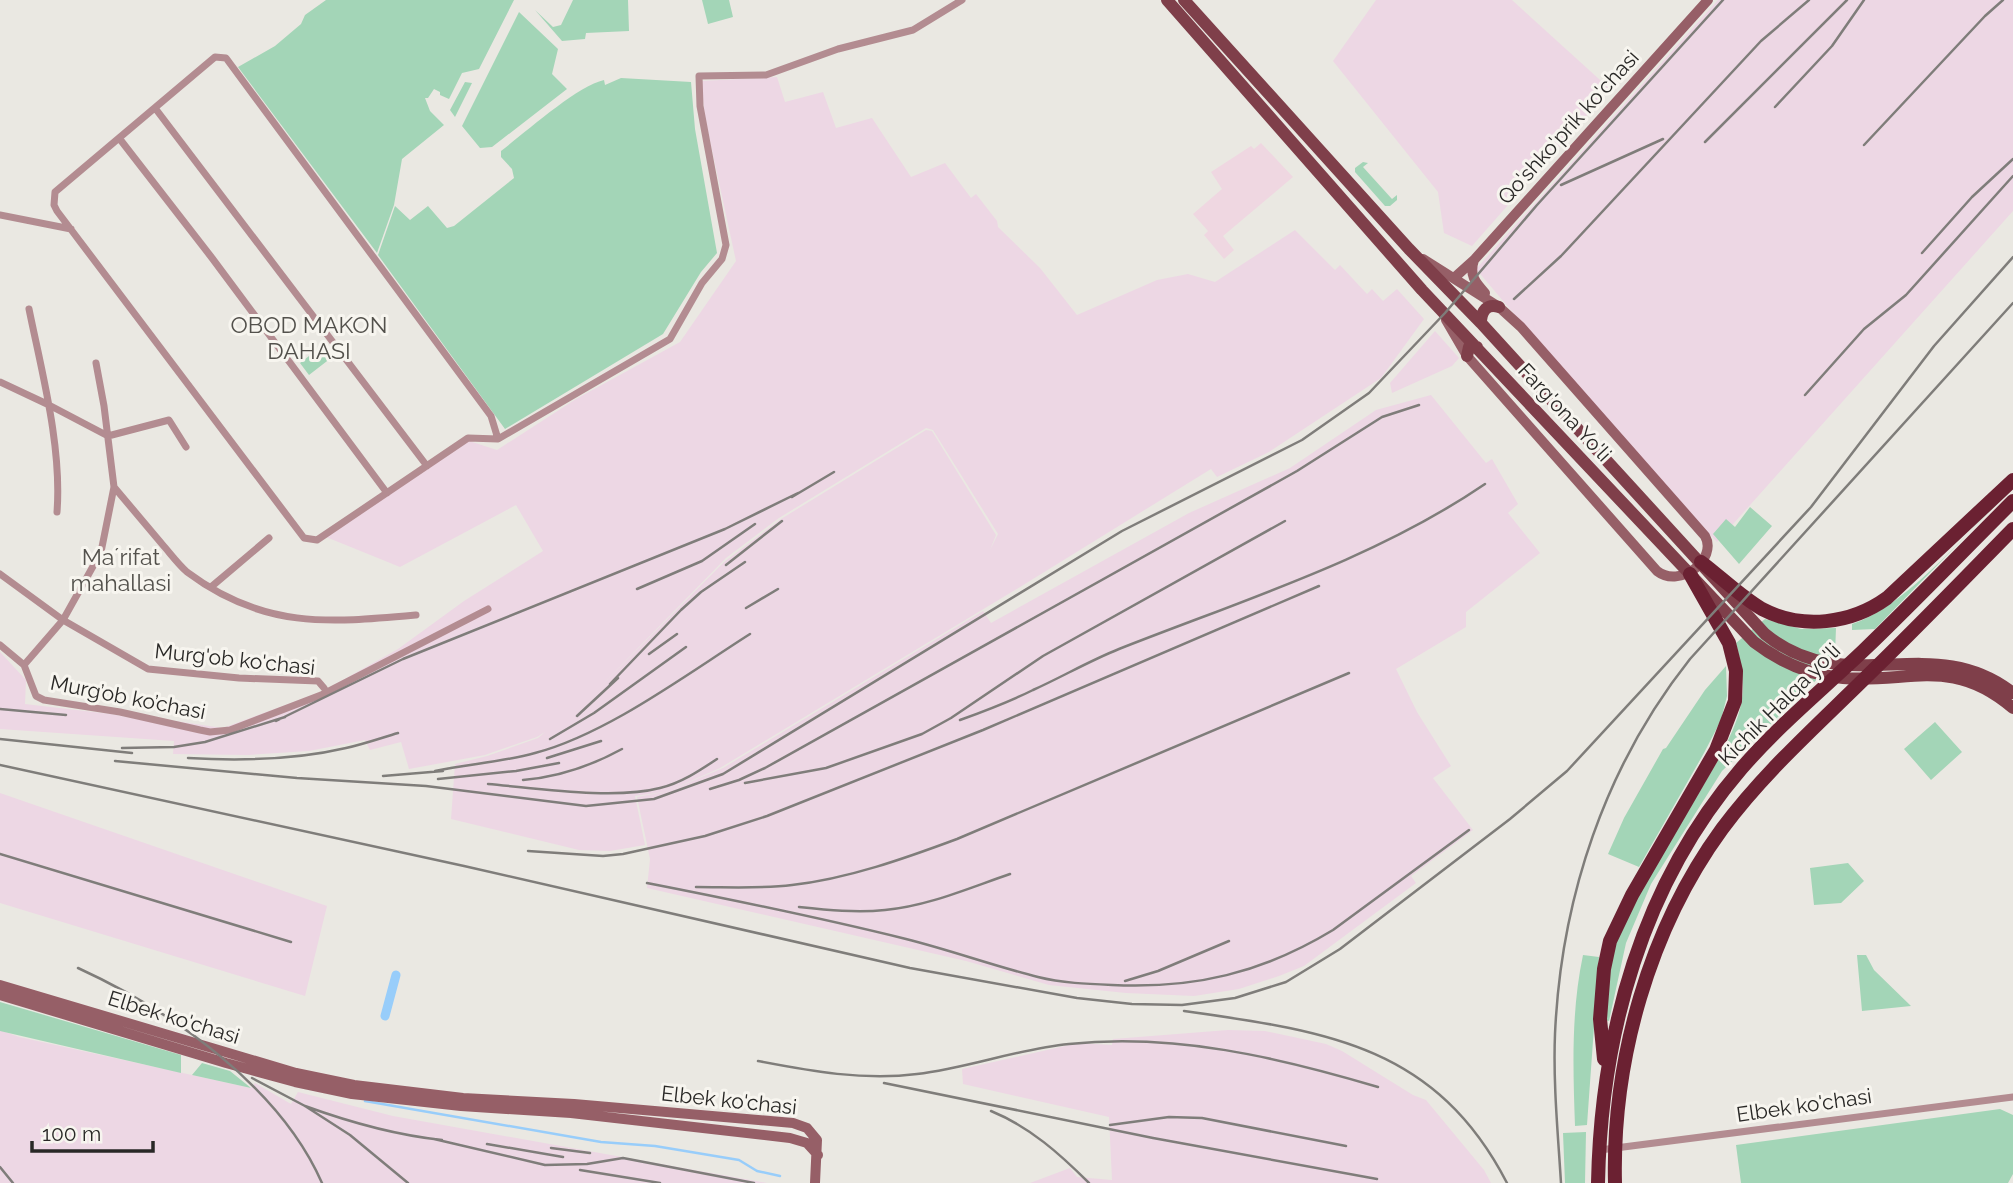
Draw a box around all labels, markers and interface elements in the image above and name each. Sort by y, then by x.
street label: Qo'shko'prik ko'chasi [1492,45,1644,209]
district label: OBOD MAKON DAHASI [231,311,387,364]
street label: Farg'ona Yo'li [1513,358,1617,466]
district label: Maʼrifat mahallasi [71,543,171,596]
street label: Murg'ob ko'chasi [153,638,317,680]
street label: Kichik Halqa yo'li [1713,638,1845,770]
street label: Murg’ob ko’chasi [48,670,208,724]
street label: Elbek ko'chasi [105,985,243,1049]
street label: Elbek ko'chasi [660,1080,798,1120]
street label: Elbek ko'chasi [1735,1083,1873,1127]
scale bar [32,1110,152,1154]
text: 100 m [42,1121,101,1146]

